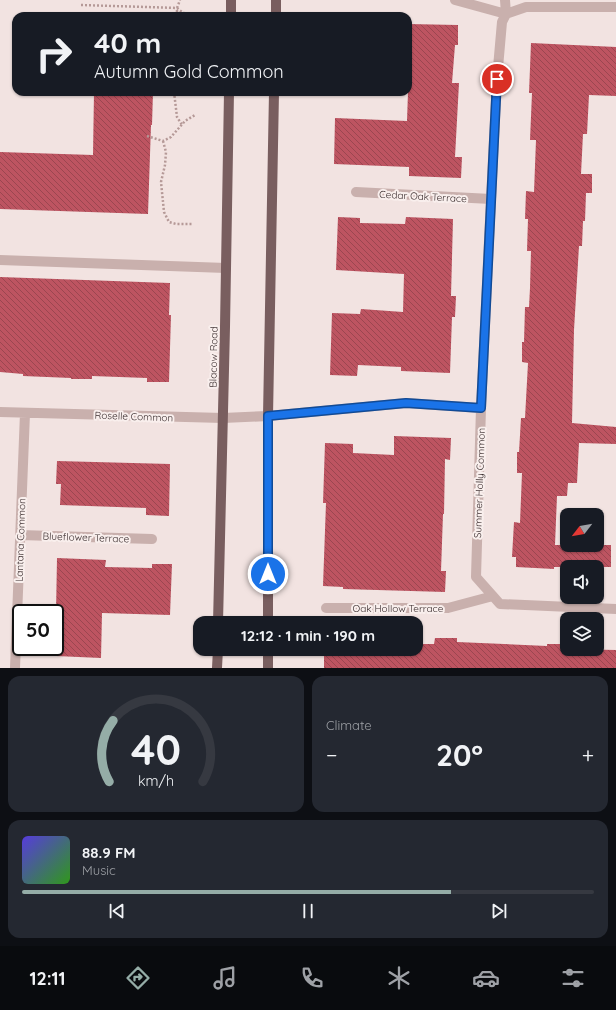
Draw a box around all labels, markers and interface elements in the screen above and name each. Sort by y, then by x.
text: 40 m [94,25,161,60]
icon: right [28,28,80,80]
text: Autumn Gold Common [94,60,284,83]
pin [480,62,514,96]
icon: arrive [486,68,508,90]
street label: Cedar Oak Terrace [379,188,467,205]
street label: Blacow Road [206,326,221,388]
street label: Roselle Common [95,409,173,424]
street label: Summer Holly Common [471,428,488,538]
street label: Lantana Common [13,498,28,582]
north arrow [560,508,604,552]
map controls [560,508,604,656]
street label: Blueflower Terrace [42,529,130,546]
position arrow [247,553,289,595]
button: sound [560,560,604,604]
street label: Oak Hollow Terrace [353,602,444,615]
speed limit sign: 50 [12,604,64,656]
button: layers [560,612,604,656]
text: 12:12 · 1 min · 190 m [241,626,375,645]
text: Climate [326,717,372,733]
text: 40 [131,723,181,775]
text: 20° [436,736,483,774]
text: − [326,741,337,769]
text: + [582,741,594,769]
text: km/h [138,772,174,790]
text: 88.9 FM [82,843,136,862]
text: Music [82,862,116,878]
icon: previous [106,900,128,922]
icon: pause [297,900,319,922]
icon: next [488,900,510,922]
icon: directions [124,964,152,992]
icon: music [211,964,239,992]
icon: phone [298,964,326,992]
icon: climate [385,964,413,992]
icon: car [472,964,500,992]
icon: filters [559,964,587,992]
text: 12:11 [29,967,66,990]

